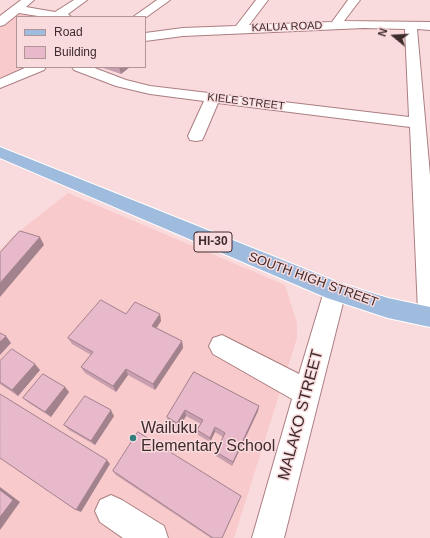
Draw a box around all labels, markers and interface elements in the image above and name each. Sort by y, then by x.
legend [16,16,146,68]
north arrow [374,16,414,56]
street label: KALUA ROAD [251,19,323,35]
text: Road [54,25,83,39]
text: N [376,27,390,38]
text: Building [54,45,97,59]
street label: KIELE STREET [207,91,285,113]
road number: HI-30 [194,232,232,252]
street label: SOUTH HIGH STREET [246,249,380,311]
street label: MALAKO STREET [274,348,328,482]
place label: Wailuku Elementary School [141,419,275,457]
marker: Wailuku Elementary School [128,433,138,443]

